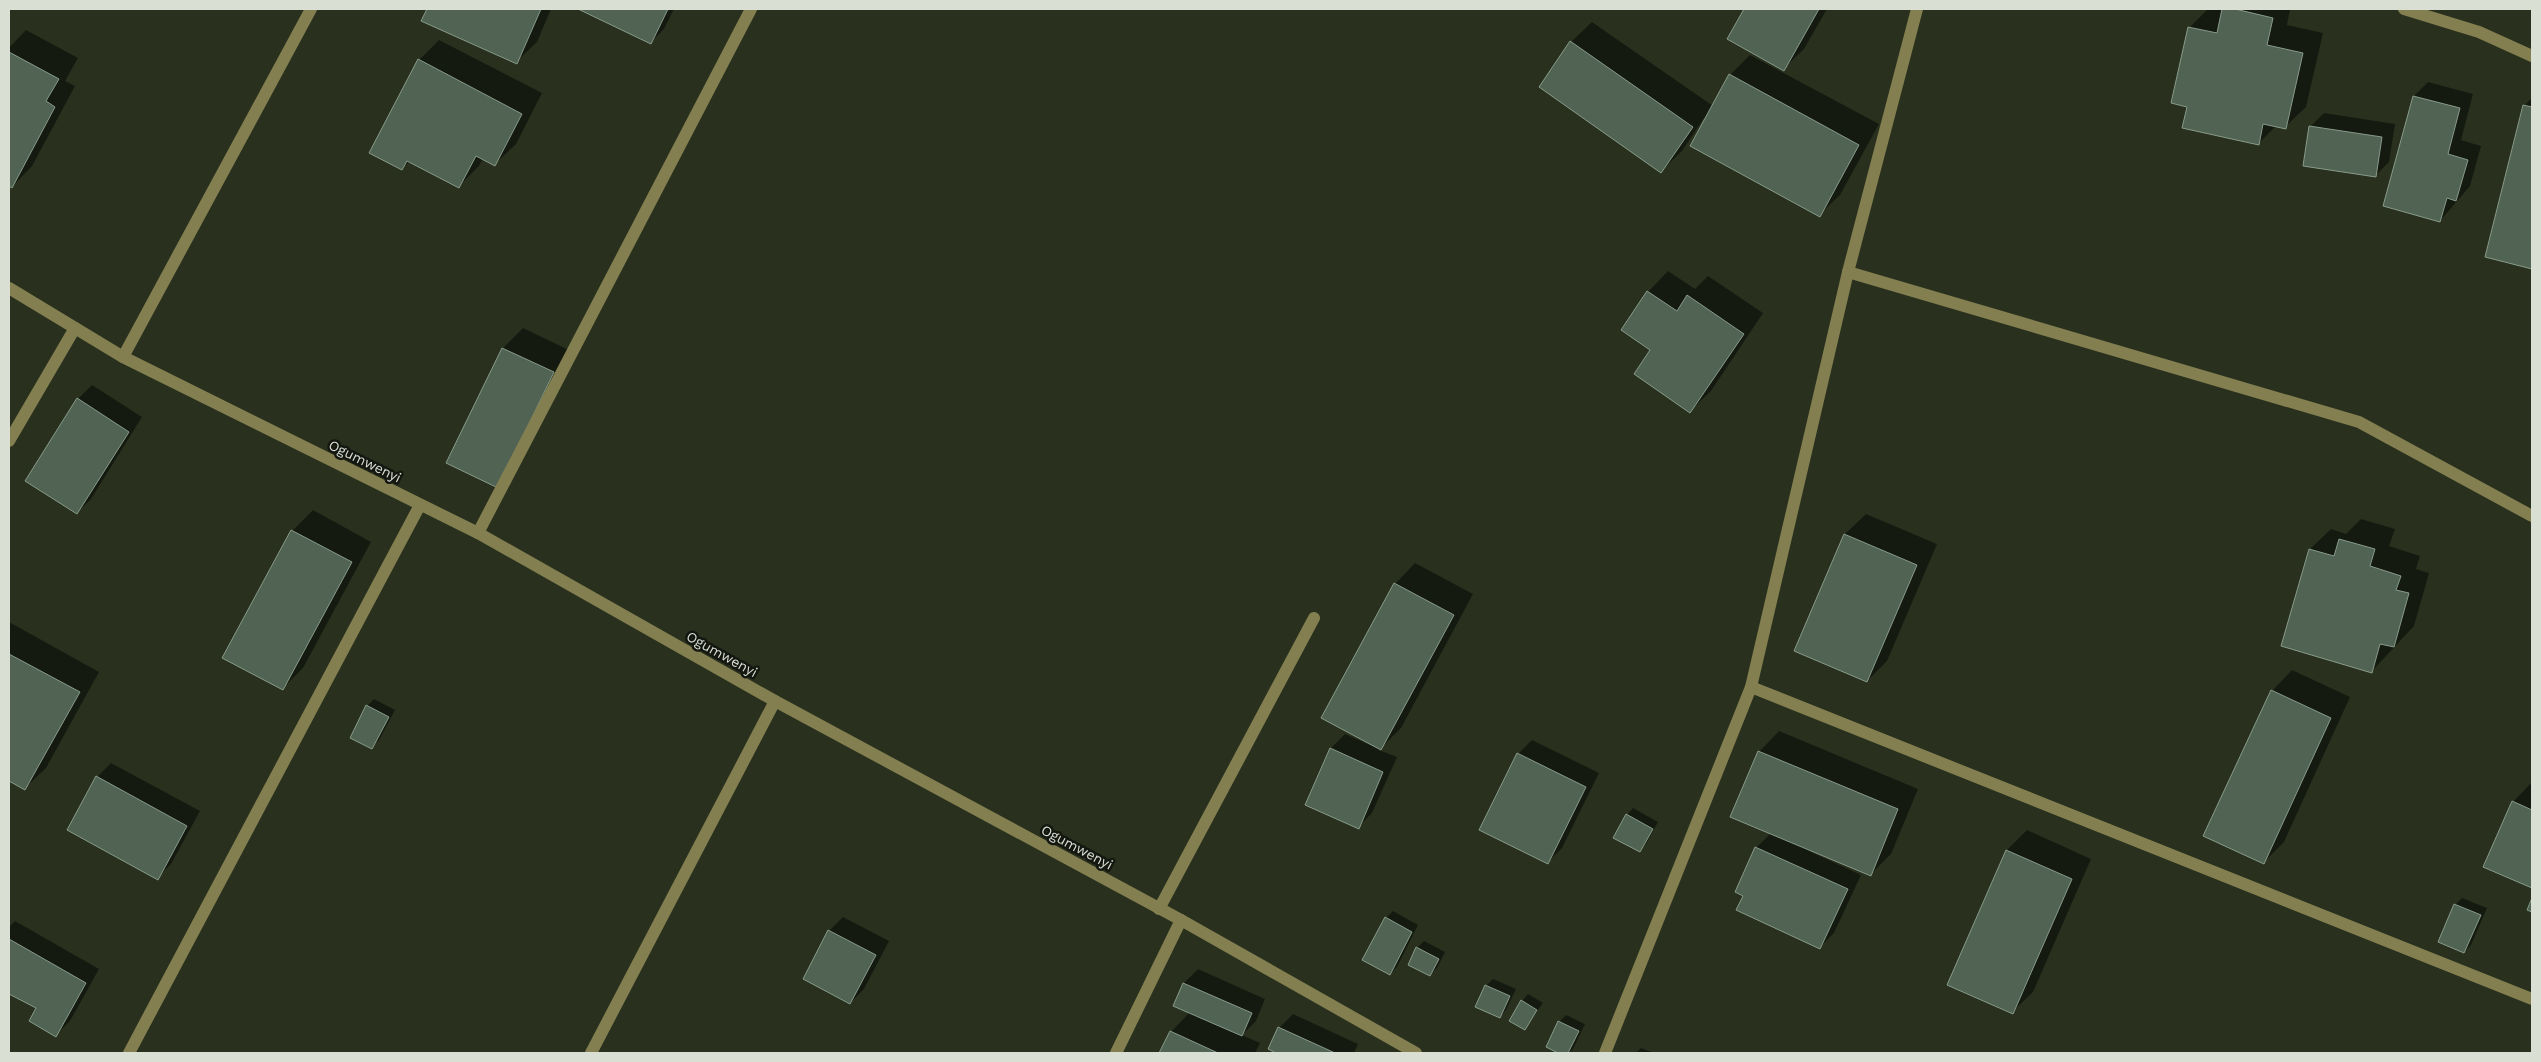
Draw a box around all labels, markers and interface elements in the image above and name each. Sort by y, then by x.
street label: Ogumwenyi [326,437,404,485]
street label: Ogumwenyi [684,628,760,680]
street label: Ogumwenyi [1038,821,1116,873]

